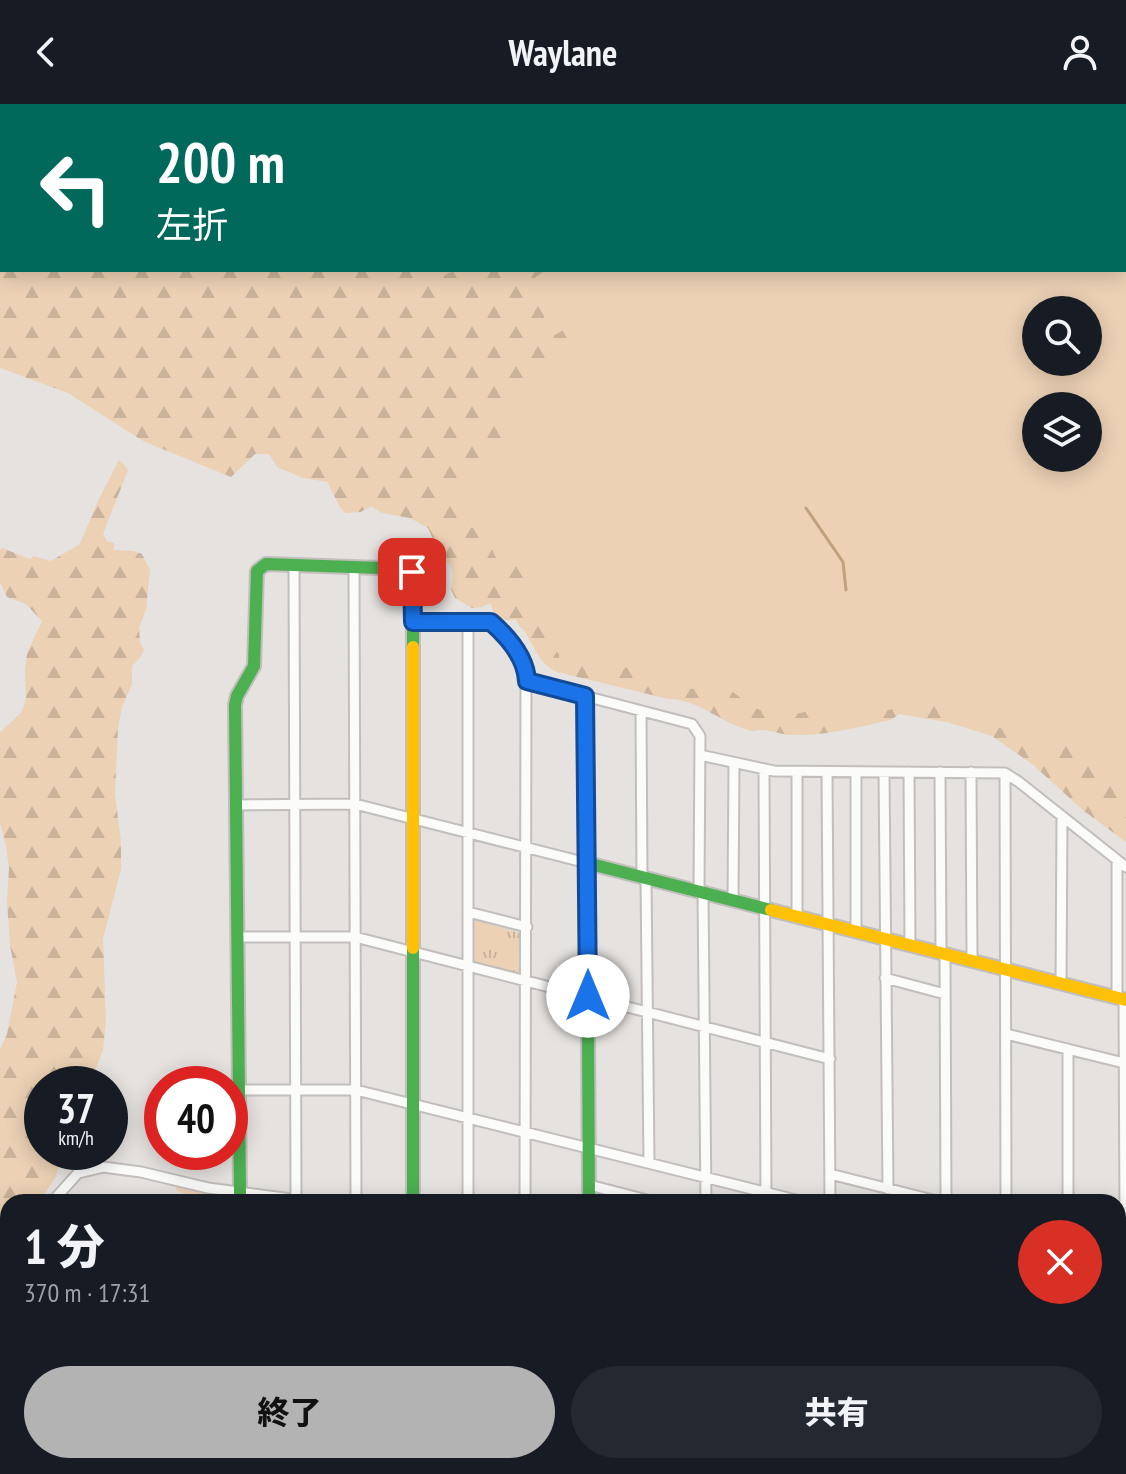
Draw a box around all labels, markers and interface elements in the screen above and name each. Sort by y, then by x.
text: Waylane [509,29,617,76]
icon: back [24,30,68,74]
icon: person [1058,30,1102,74]
text: 200 m [156,126,285,198]
icon: left [24,136,128,240]
text: 左折 [156,201,228,248]
map controls [1022,296,1102,472]
button: search [1022,296,1102,376]
button: layers [1022,392,1102,472]
pin [378,538,446,606]
icon: arrive [390,550,434,594]
position arrow [546,954,630,1038]
speed limit sign: 40 [144,1066,248,1170]
text: 37 [57,1082,95,1134]
text: km/h [58,1125,94,1151]
text: 1 分 [24,1215,105,1277]
button: close [1018,1220,1102,1304]
text: 370 m · 17:31 [24,1276,150,1309]
button: 終了 [24,1366,555,1458]
button: 共有 [571,1366,1102,1458]

